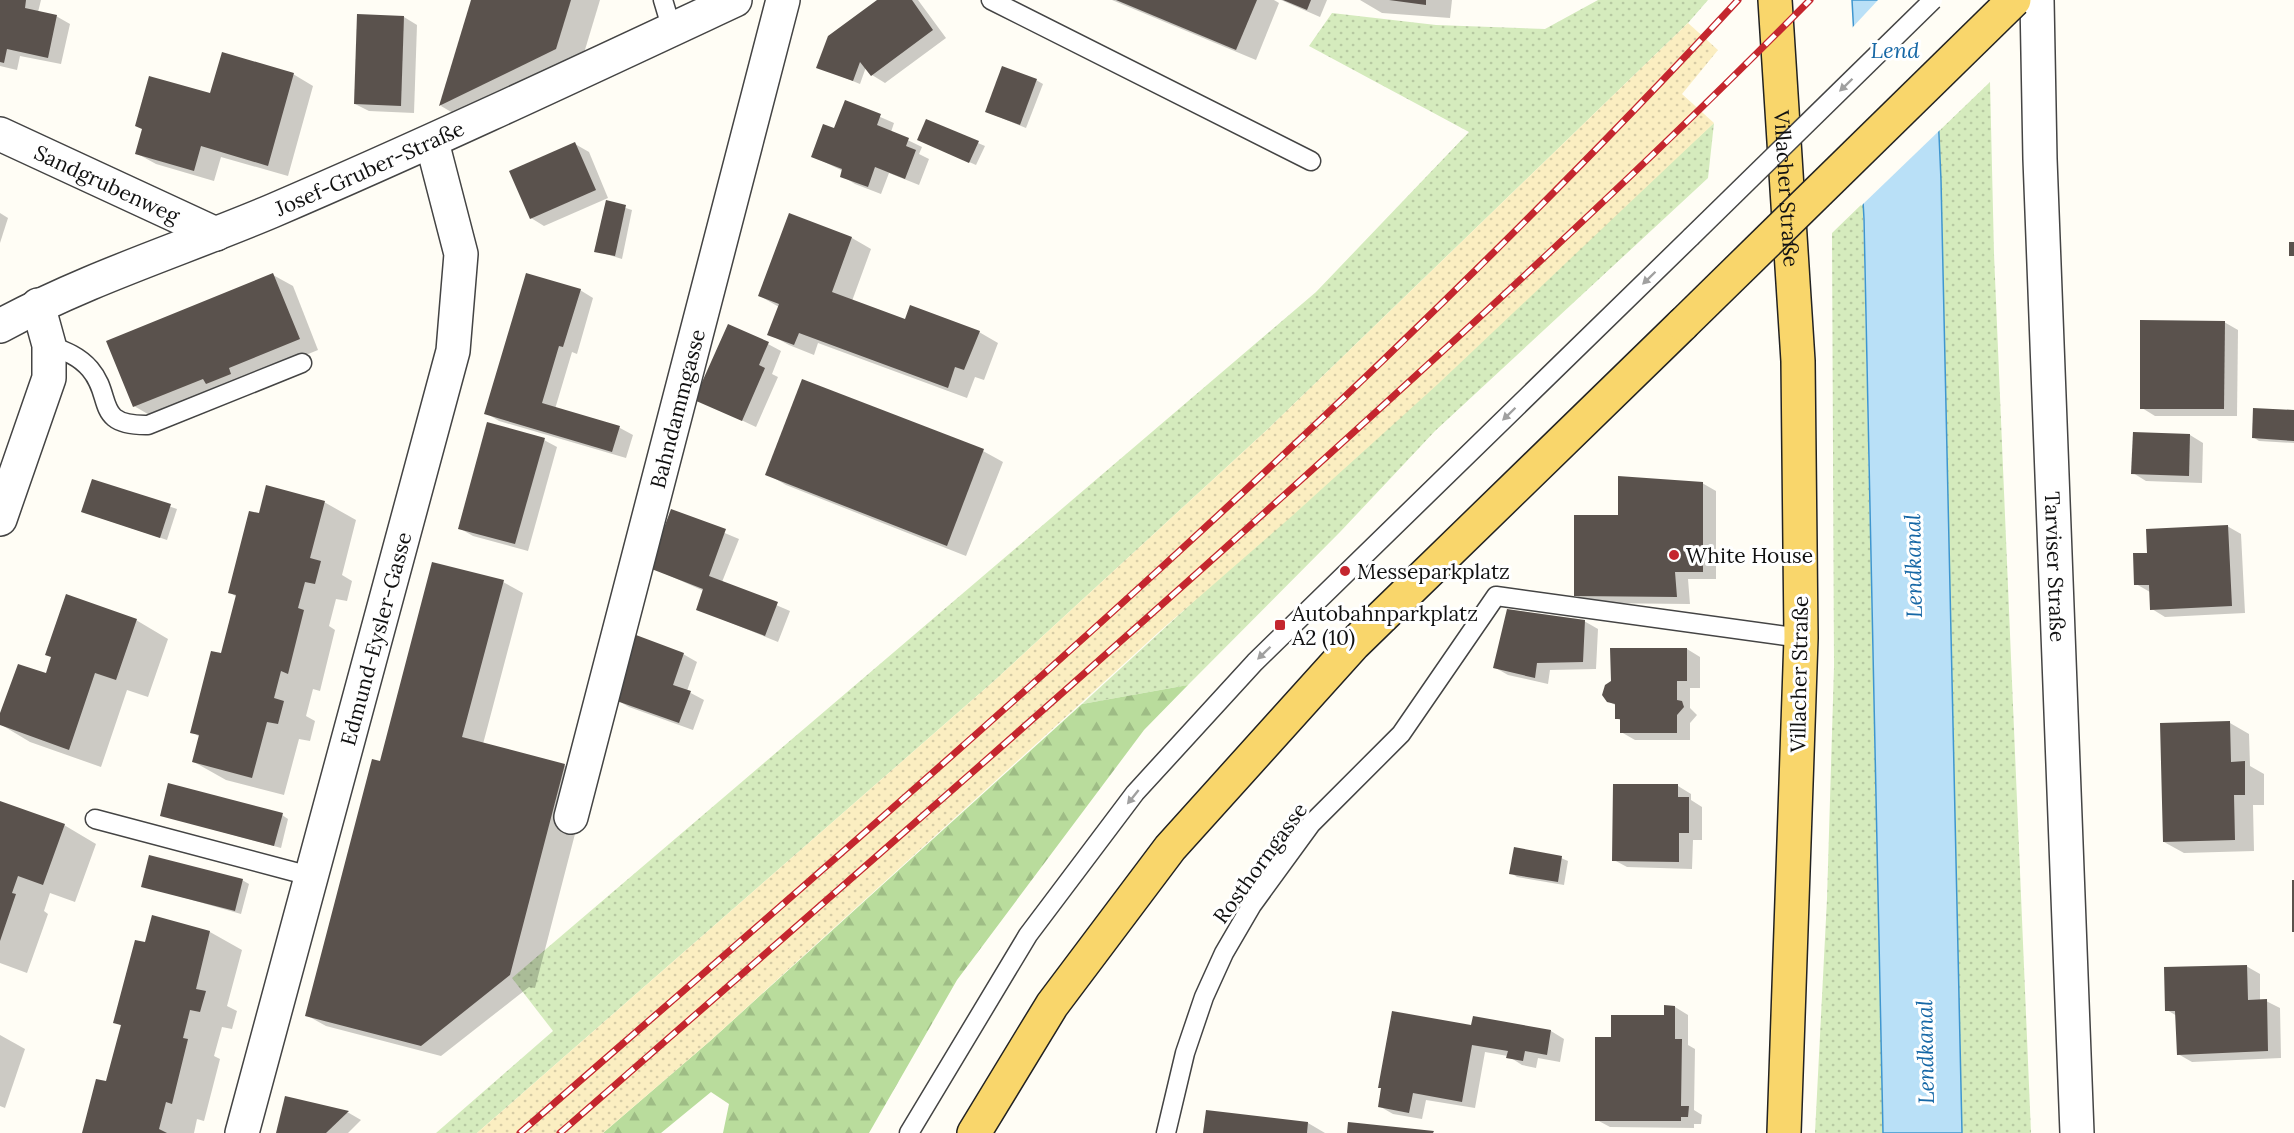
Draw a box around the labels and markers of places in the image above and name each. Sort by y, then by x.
place label: White House [1686,542,1813,569]
marker: White House [1667,548,1681,562]
place label: Messeparkplatz [1357,558,1510,585]
marker: Messeparkplatz [1338,564,1352,578]
place label: Autobahnparkplatz A2 (10) [1291,600,1478,651]
marker: Autobahnparkplatz A2 (10) [1273,618,1287,632]

